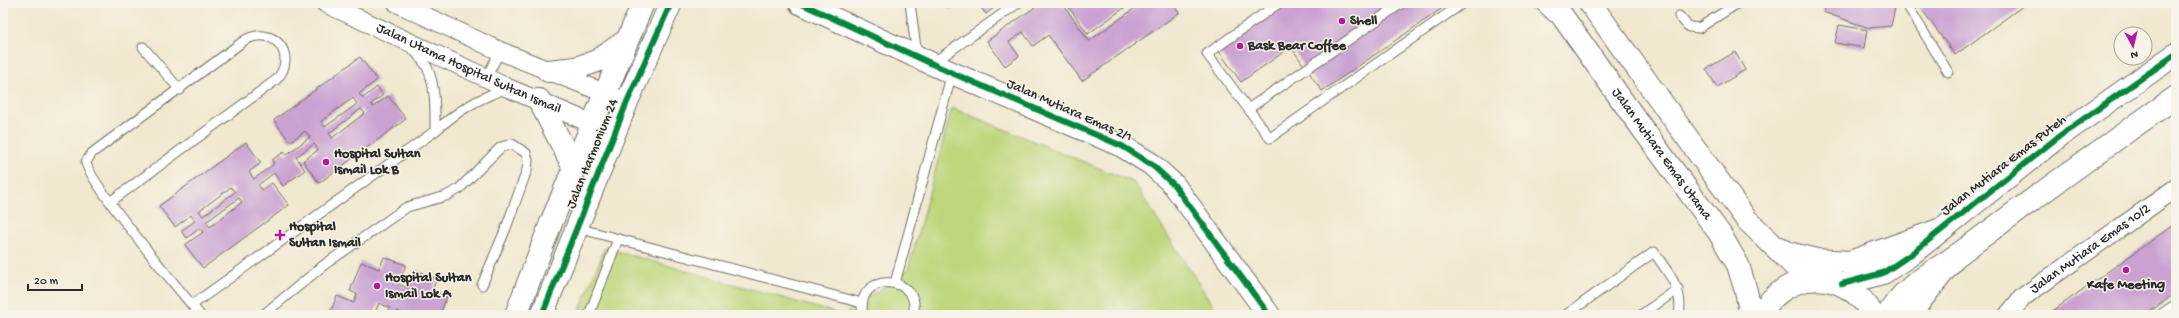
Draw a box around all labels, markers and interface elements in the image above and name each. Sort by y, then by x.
place label: Shell [1350,13,1377,30]
marker: Shell [1337,16,1347,26]
street label: Jalan Utama Hospital Sultan Ismail [374,19,564,118]
north arrow [2113,26,2153,66]
place label: Bask Bear Coffee [1247,38,1347,55]
marker: Bask Bear Coffee [1235,41,1245,51]
text: N [2130,47,2139,60]
street label: Jalan Mutiara Emas 2/1 [1004,76,1134,146]
street label: Jalan Mutiara Emas Utama [1608,85,1716,224]
street label: Jalan Harmonium 24 [563,96,623,211]
street label: Jalan Mutiara Emas Puteh [1938,111,2070,220]
place label: Hospital Sultan Ismail Lok B [334,146,421,179]
marker: Hospital Sultan Ismail Lok B [321,157,331,167]
street label: Jalan Mutiara Emas 10/2 [2027,200,2154,298]
place label: Hospital Sultan Ismail [289,219,361,252]
marker: Hospital Sultan Ismail [274,229,286,241]
marker: Kafe Meeting [2121,265,2131,275]
scale bar [28,266,82,292]
place label: Hospital Sultan Ismail Lok A [385,270,472,303]
text: 20 m [34,275,59,289]
place label: Kafe Meeting [2086,277,2165,294]
marker: Hospital Sultan Ismail Lok A [372,281,382,291]

